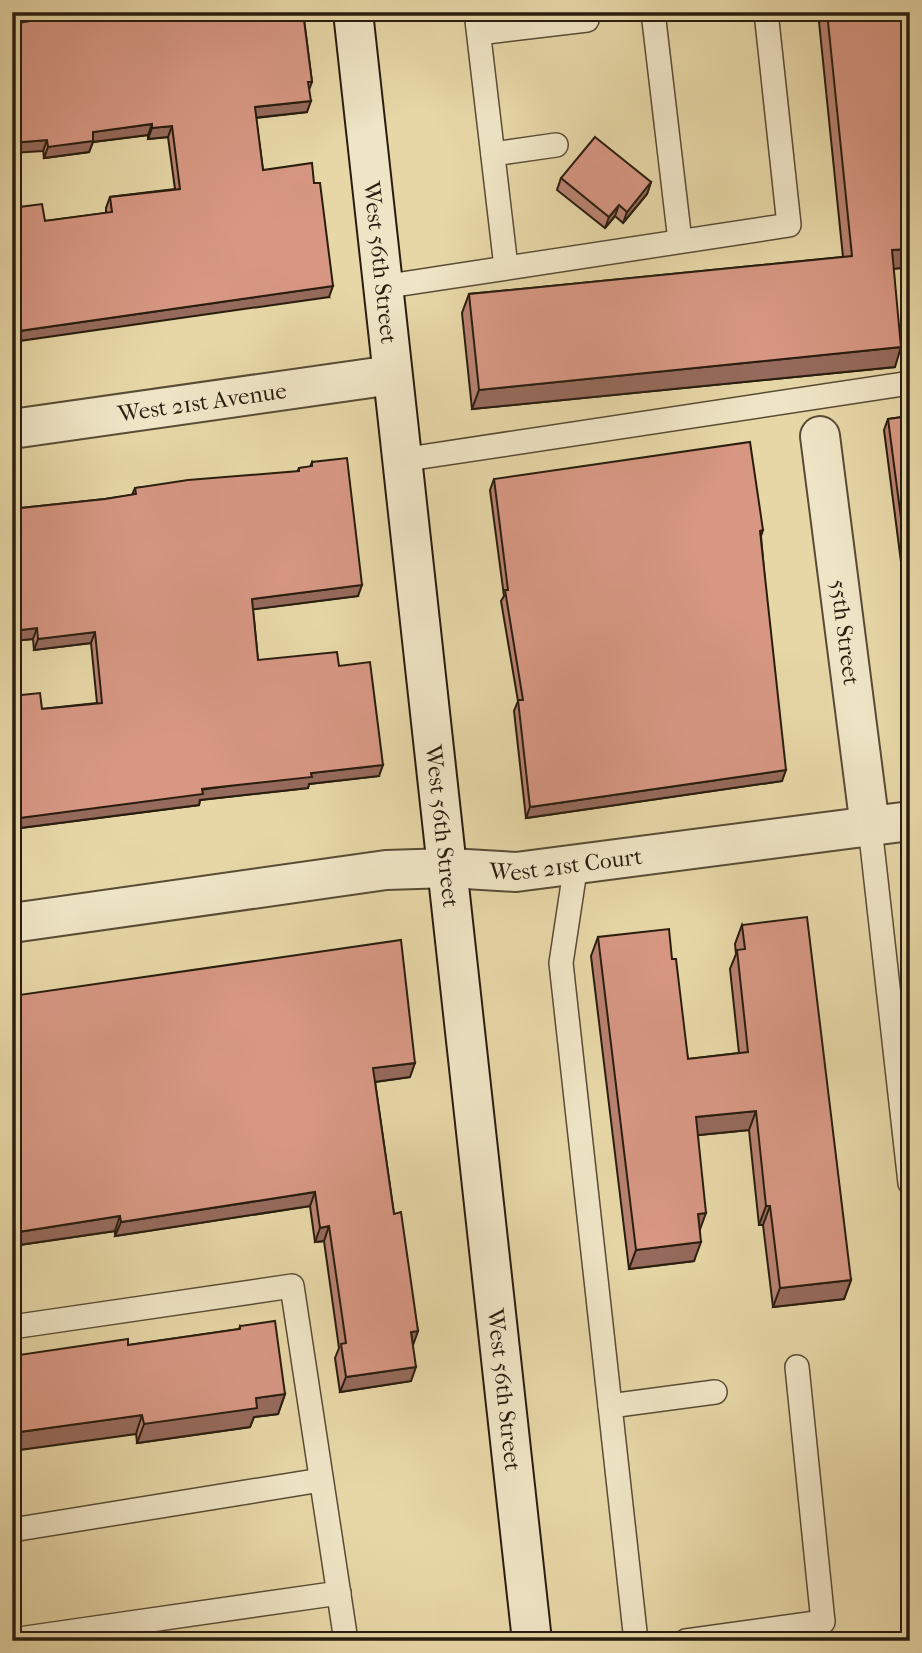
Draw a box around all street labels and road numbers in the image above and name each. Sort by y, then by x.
street label: West 56th Street [358,179,402,345]
street label: West 21st Avenue [115,377,288,428]
street label: 55th Street [824,578,865,687]
street label: West 56th Street [420,743,464,909]
street label: West 21st Court [487,843,644,887]
street label: West 56th Street [481,1306,526,1472]

